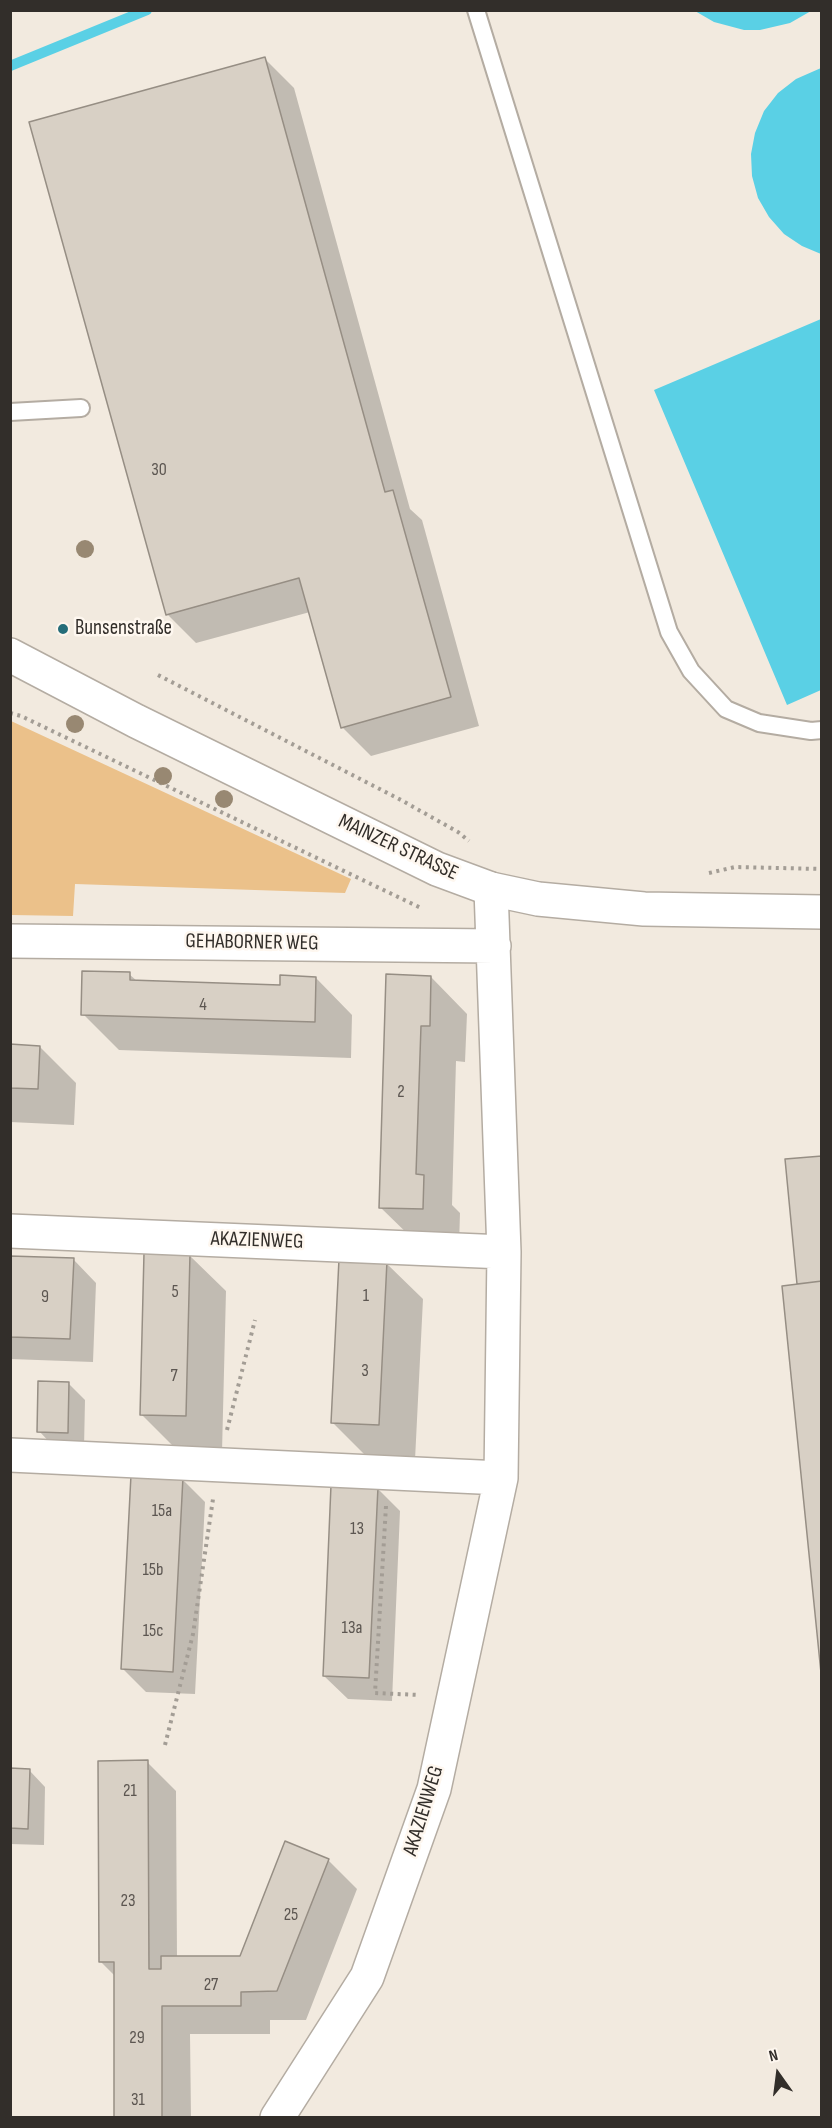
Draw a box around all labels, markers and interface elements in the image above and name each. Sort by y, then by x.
house number: 30 [151,459,167,481]
place label: Bunsenstraße [75,616,172,642]
marker: Bunsenstraße [56,622,70,636]
street label: MAINZER STRASSE [334,809,462,887]
street label: GEHABORNER WEG [185,929,319,957]
house number: 4 [199,994,207,1016]
house number: 2 [397,1081,405,1103]
street label: AKAZIENWEG [210,1227,304,1255]
house number: 5 [171,1281,179,1303]
house number: 1 [363,1285,369,1307]
house number: 9 [41,1286,49,1308]
house number: 3 [361,1360,369,1382]
house number: 7 [170,1365,178,1387]
house number: 15a [152,1500,172,1522]
house number: 13 [350,1518,364,1540]
house number: 15b [143,1559,163,1581]
house number: 13a [342,1617,362,1639]
house number: 15c [143,1620,163,1642]
street label: AKAZIENWEG [398,1763,450,1859]
house number: 21 [123,1780,137,1802]
house number: 23 [121,1890,135,1912]
house number: 25 [284,1904,298,1926]
house number: 27 [204,1974,218,1996]
house number: 29 [129,2027,145,2049]
north arrow [748,2044,808,2104]
text: N [767,2046,780,2066]
house number: 31 [131,2089,145,2111]

